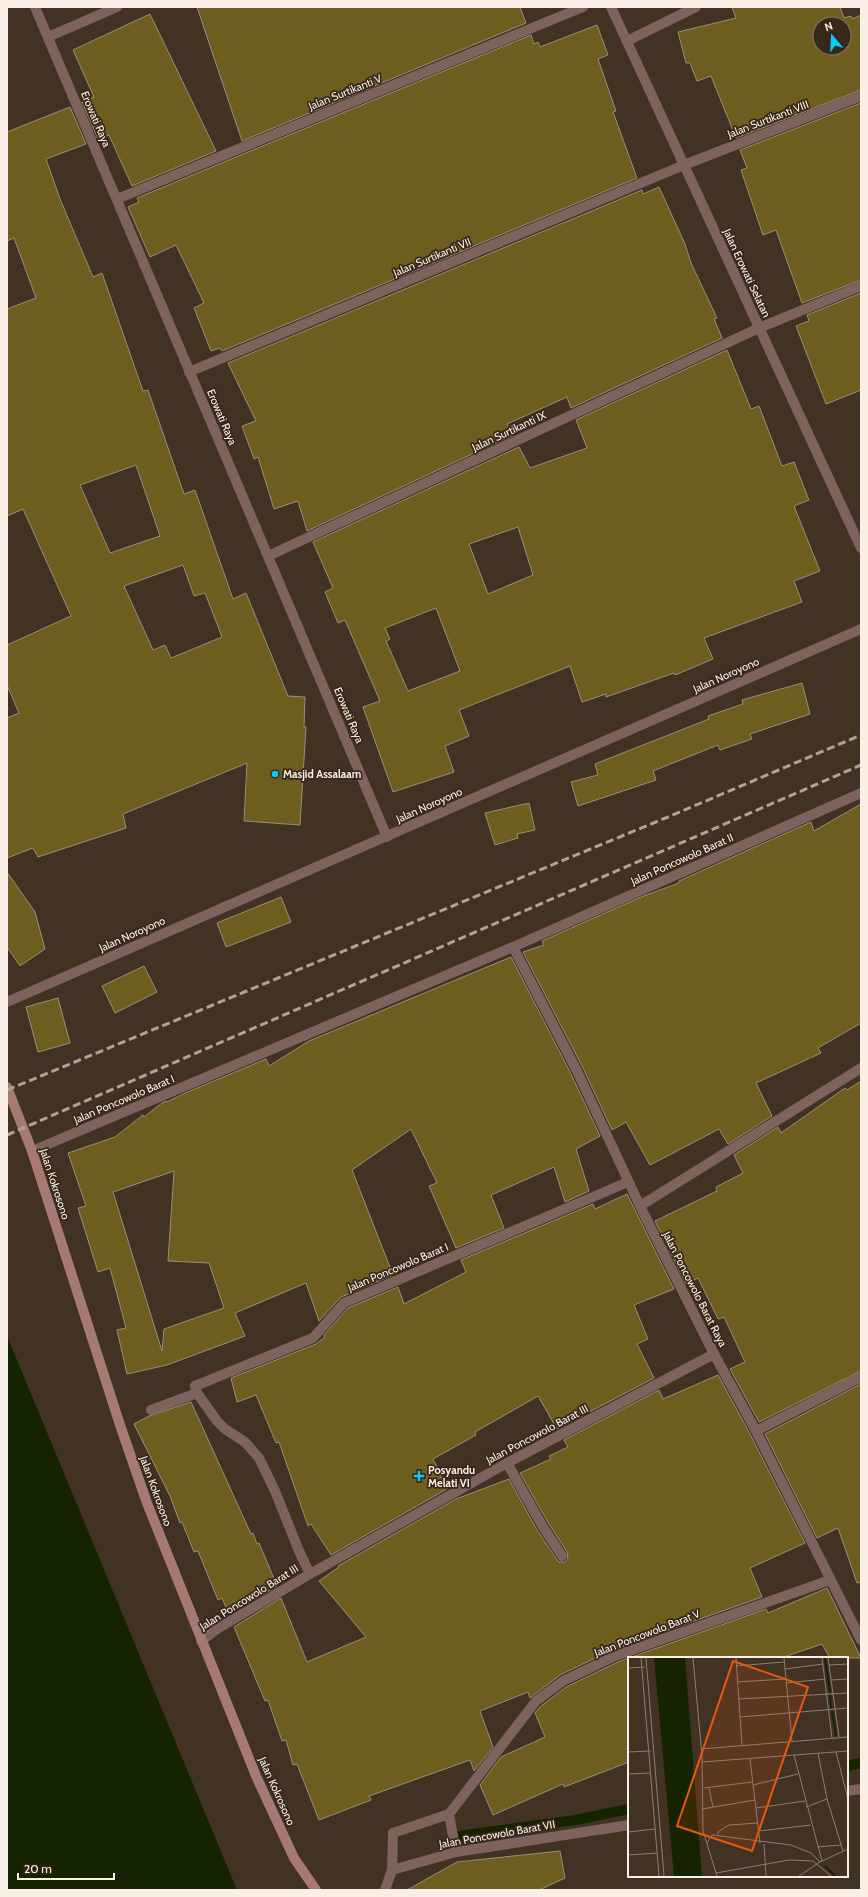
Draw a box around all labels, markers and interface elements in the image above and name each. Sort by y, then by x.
north arrow [812,16,852,56]
text: N [823,19,835,34]
street label: Jalan Surtikanti V [305,71,384,113]
street label: Erowati Raya [78,89,114,150]
street label: Jalan Surtikanti VIII [724,97,811,141]
street label: Jalan Erowati Selatan [720,225,774,320]
street label: Jalan Surtikanti VII [390,234,473,280]
street label: Erowati Raya [204,387,240,448]
street label: Jalan Surtikanti IX [469,408,549,455]
street label: Jalan Noroyono [690,654,761,696]
street label: Erowati Raya [331,685,367,746]
place label: Masjid Assalaam [283,767,361,781]
marker: Masjid Assalaam [270,769,280,779]
street label: Jalan Noroyono [393,784,464,826]
street label: Jalan Poncowolo Barat II [628,830,736,888]
street label: Jalan Noroyono [96,913,167,955]
street label: Jalan Poncowolo Barat I [71,1071,177,1127]
street label: Jalan Kokrosono [37,1146,73,1221]
street label: Jalan Poncowolo Barat Raya [659,1228,731,1350]
street label: Jalan Poncowolo Barat I [345,1239,451,1295]
street label: Jalan Poncowolo Barat III [483,1401,591,1467]
street label: Jalan Kokrosono [137,1453,175,1528]
place label: Posyandu Melati VI [428,1463,475,1490]
marker: Posyandu Melati VI [413,1470,425,1482]
street label: Jalan Poncowolo Barat III [196,1561,301,1634]
street label: Jalan Poncowolo Barat V [591,1606,702,1660]
inset map [628,1657,848,1877]
street label: Jalan Kokrosono [255,1754,298,1827]
street label: Jalan Poncowolo Barat VII [437,1817,556,1851]
scale bar [18,1855,114,1881]
text: 20 m [24,1861,52,1876]

